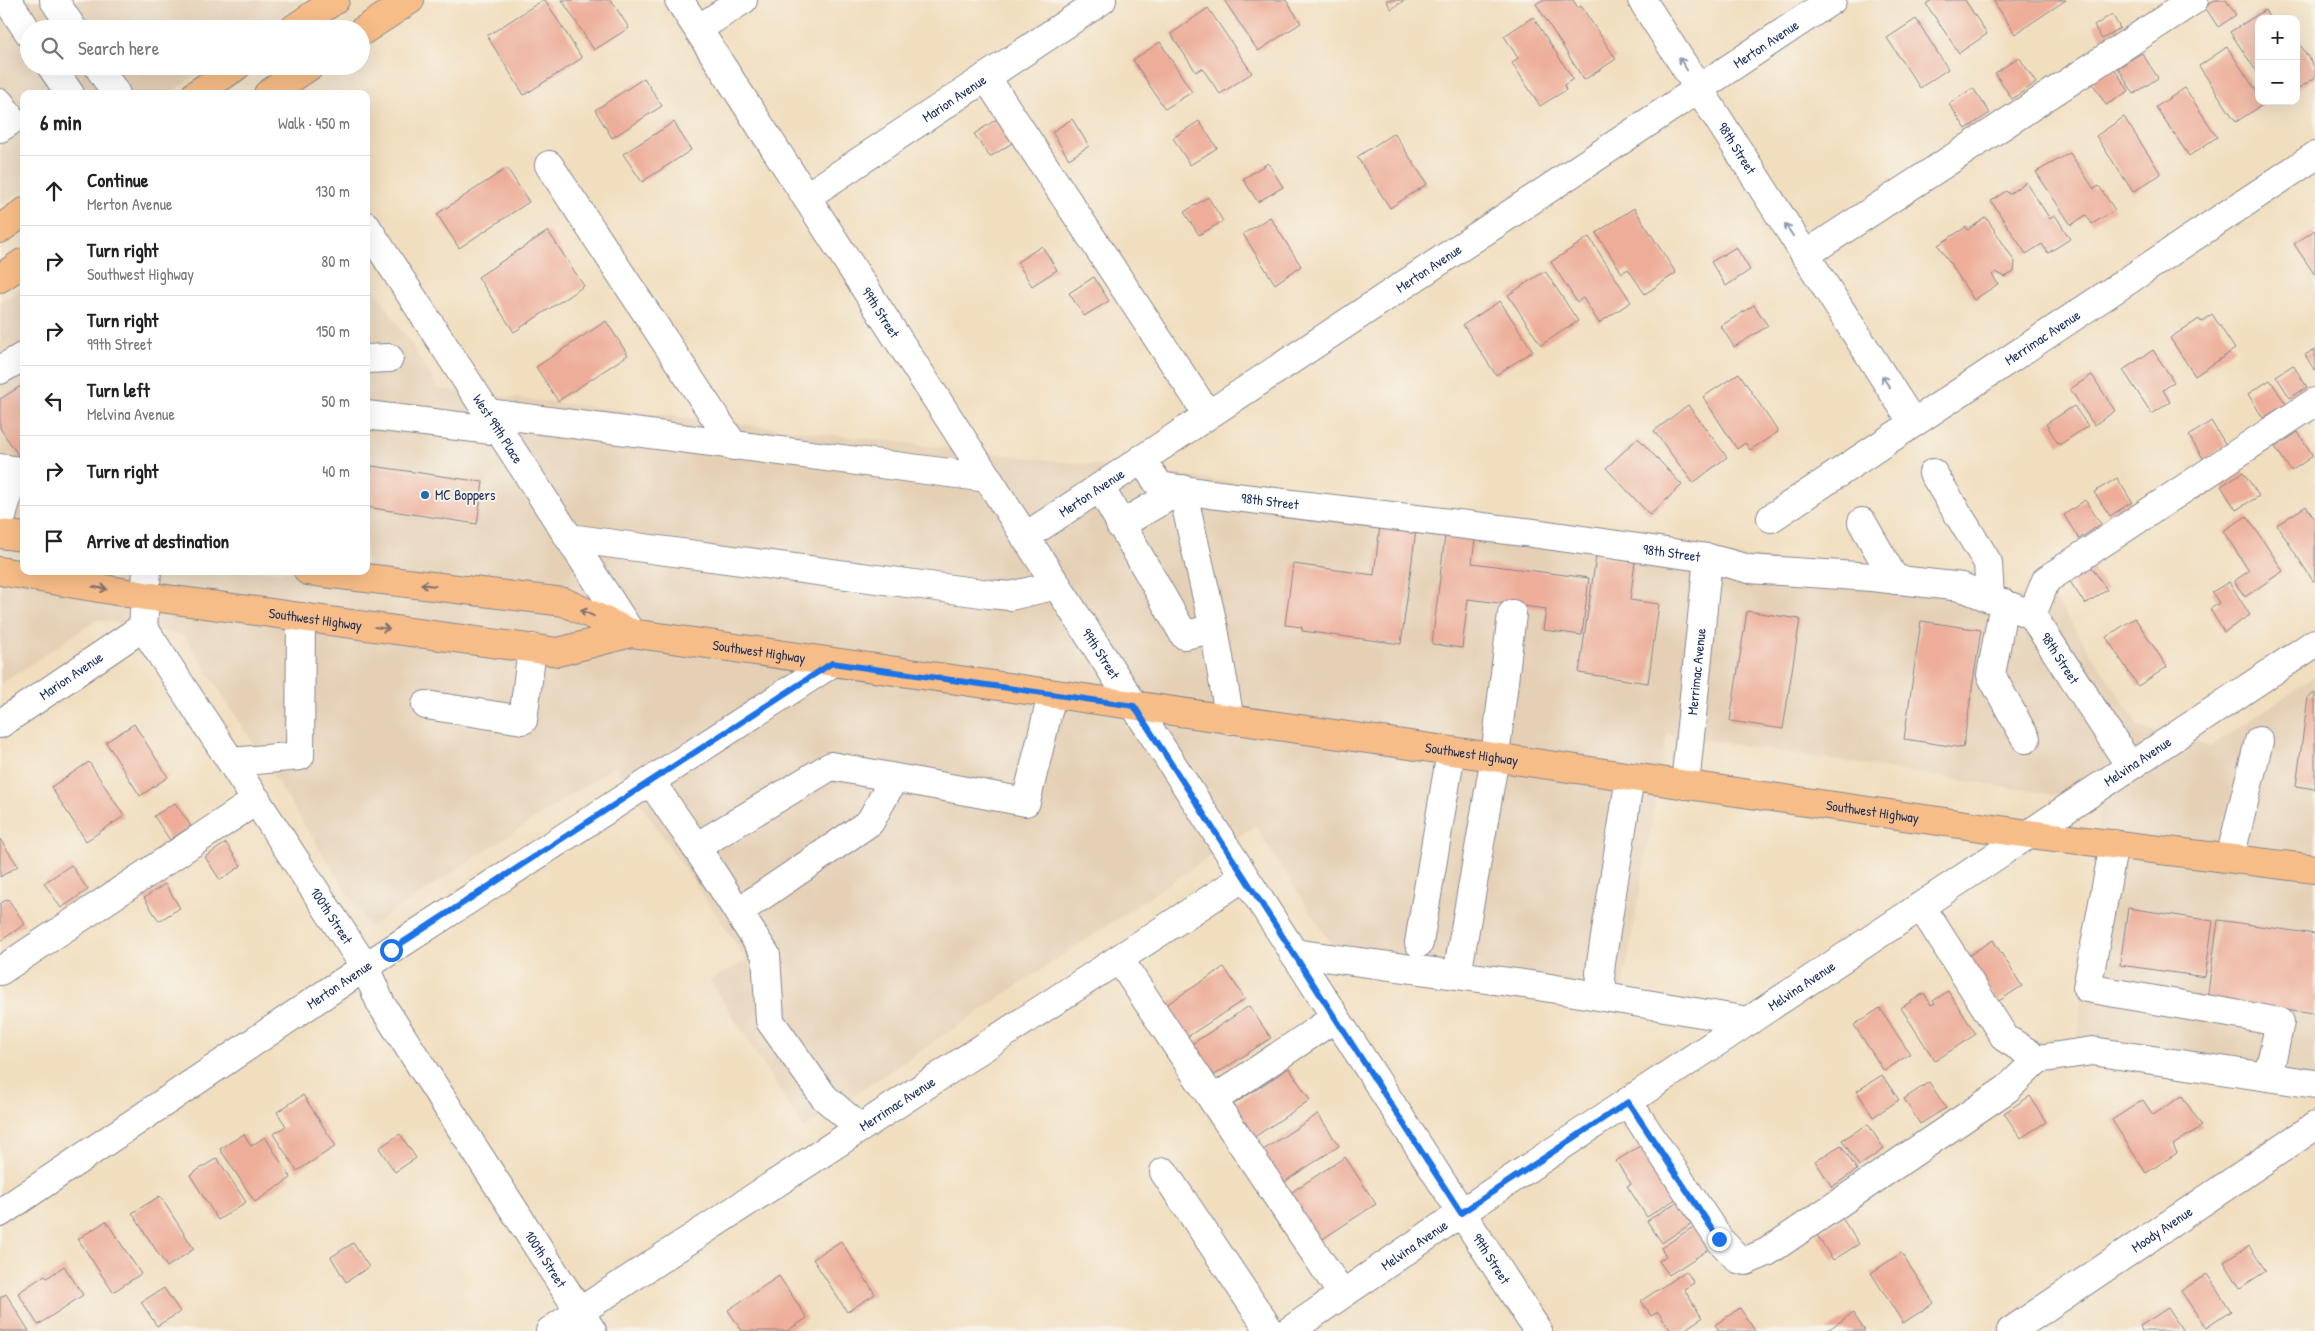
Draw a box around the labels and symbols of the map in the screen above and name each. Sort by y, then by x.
street label: Merton Avenue [1729,15,1802,72]
one-way arrow [1678,58,1688,72]
street label: Marion Avenue [918,70,990,126]
street label: 98th Street [1714,118,1761,178]
one-way arrow [1784,224,1794,238]
street label: Merton Avenue [1392,239,1465,297]
street label: 99th Street [858,283,905,341]
street label: Merrimac Avenue [2001,305,2084,369]
one-way arrow [1881,375,1892,389]
street label: West 99th Place [469,390,528,467]
street label: Merton Avenue [1055,463,1128,521]
place label: MC Boppers [435,485,495,505]
street label: 98th Street [1240,488,1300,514]
marker: MC Boppers [419,489,431,501]
street label: 98th Street [1642,539,1702,566]
one-way arrow [420,580,436,590]
one-way arrow [91,583,107,593]
street label: Southwest Highway [268,603,363,635]
one-way arrow [580,607,595,617]
one-way arrow [374,623,390,633]
street label: 99th Street [1078,624,1125,683]
street label: Merrimac Avenue [1682,627,1710,716]
street label: 98th Street [2037,629,2084,688]
street label: Southwest Highway [711,635,807,668]
street label: Marion Avenue [35,647,107,704]
street label: Melvina Avenue [2100,732,2175,790]
street label: Southwest Highway [1424,737,1520,770]
street label: Southwest Highway [1825,795,1920,828]
street label: 100th Street [306,883,358,948]
route start [380,939,403,962]
street label: Merton Avenue [303,955,376,1013]
street label: Melvina Avenue [1764,956,1839,1015]
street label: Merrimac Avenue [855,1071,939,1135]
street label: Moody Avenue [2127,1201,2196,1256]
street label: Melvina Avenue [1377,1215,1452,1274]
street label: 100th Street [521,1227,571,1291]
route end [1708,1228,1731,1251]
street label: 99th Street [1468,1229,1515,1288]

